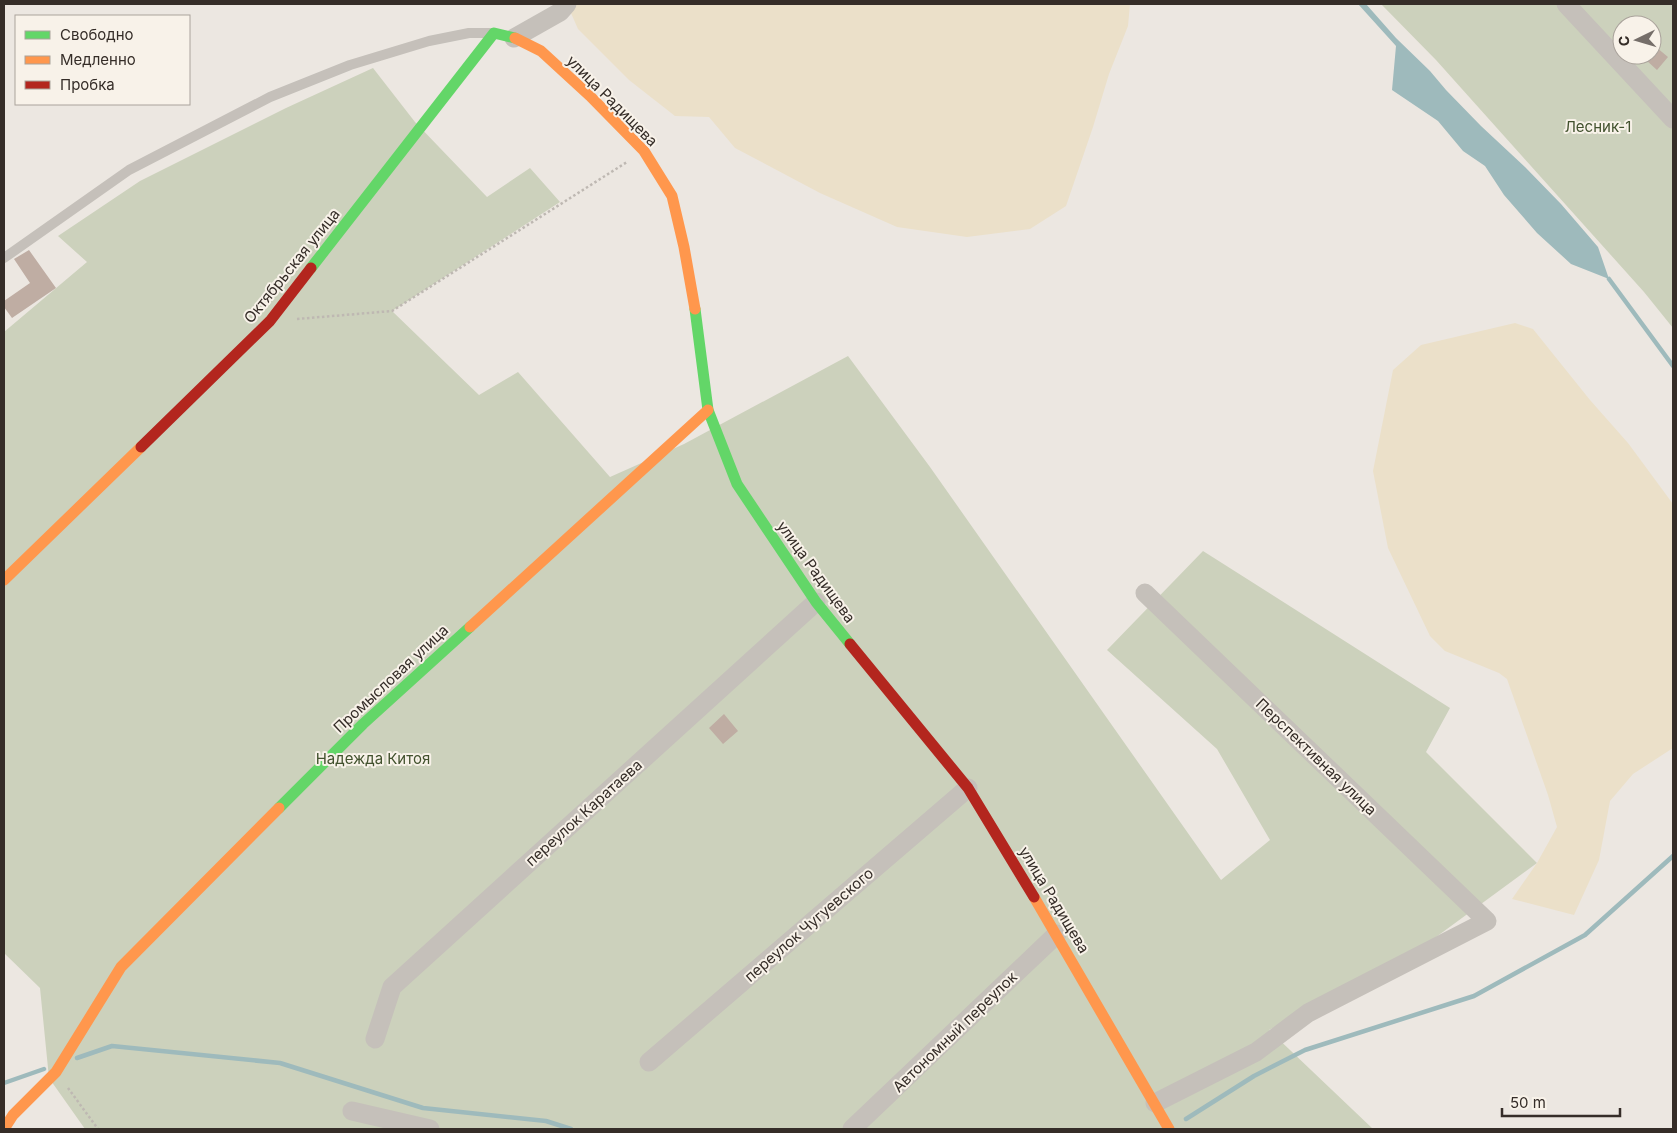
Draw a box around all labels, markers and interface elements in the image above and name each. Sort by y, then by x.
legend [15,15,190,105]
north arrow [1612,15,1662,65]
text: Свободно [60,25,134,44]
text: С [1615,35,1632,47]
text: Медленно [60,50,136,69]
street label: улица Радищева [563,51,662,150]
text: Пробка [60,75,115,94]
park label: Лесник-1 [1565,117,1631,136]
street label: Октябрьская улица [240,205,344,327]
street label: улица Радищева [773,517,860,626]
street label: Промысловая улица [329,620,452,737]
street label: Перспективная улица [1252,694,1381,819]
park label: Надежда Китоя [316,749,430,768]
street label: переулок Каратаева [521,755,646,870]
street label: улица Радищева [1015,843,1094,957]
street label: переулок Чугуевского [740,863,877,986]
street label: Автономный переулок [888,967,1021,1096]
scale bar [1502,1086,1620,1118]
text: 50 m [1510,1093,1546,1112]

